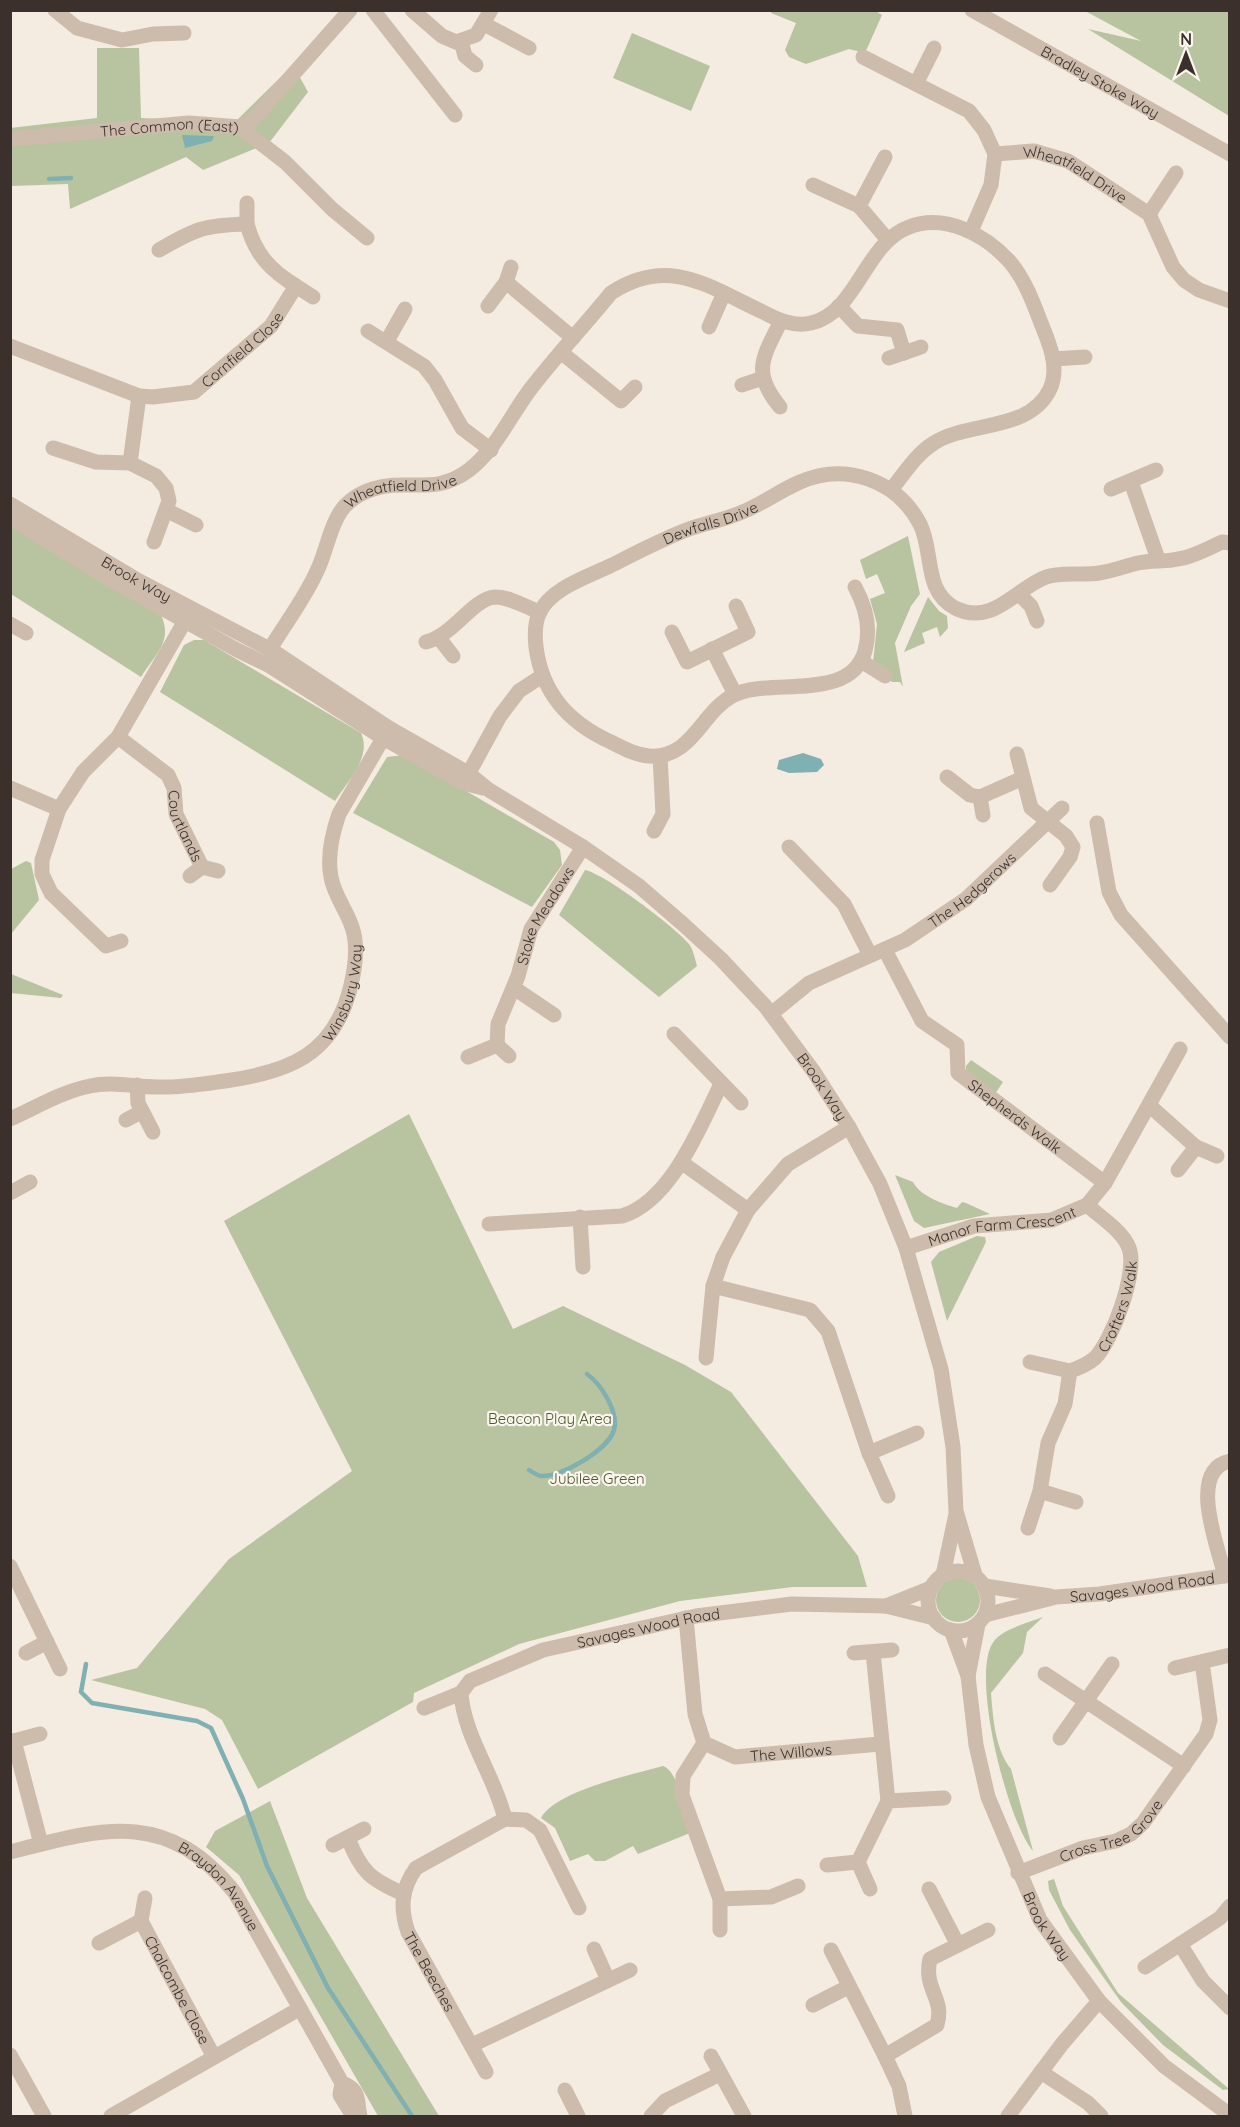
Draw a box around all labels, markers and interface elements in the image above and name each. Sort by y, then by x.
north arrow [1156,24,1216,84]
text: N [1180,29,1192,49]
street label: Bradley Stoke Way [1038,41,1163,122]
street label: The Common (East) [99,113,240,140]
street label: Wheatfield Drive [1022,141,1131,207]
street label: Cornfield Close [197,308,287,391]
street label: Wheatfield Drive [340,470,459,512]
street label: Dewfalls Drive [660,497,761,548]
street label: Brook Way [98,551,175,606]
street label: Courtlands [165,789,207,865]
street label: The Hedgerows [924,848,1020,932]
street label: Stoke Meadows [512,863,578,967]
street label: Winsbury Way [318,944,365,1045]
street label: Brook Way [793,1049,852,1124]
street label: Shepherds Walk [965,1075,1066,1157]
street label: Manor Farm Crescent [926,1202,1078,1250]
street label: Crofters Walk [1093,1260,1140,1356]
park label: Beacon Play Area [488,1409,612,1428]
park label: Jubilee Green [549,1469,645,1488]
street label: Savages Wood Road [1069,1568,1216,1606]
street label: Savages Wood Road [575,1604,721,1652]
street label: The Willows [749,1739,833,1765]
street label: Cross Tree Grove [1056,1795,1166,1866]
street label: Braydon Avenue [175,1837,264,1934]
street label: Brook Way [1020,1889,1076,1964]
street label: The Beeches [400,1928,460,2015]
street label: Chalcombe Close [141,1932,215,2047]

